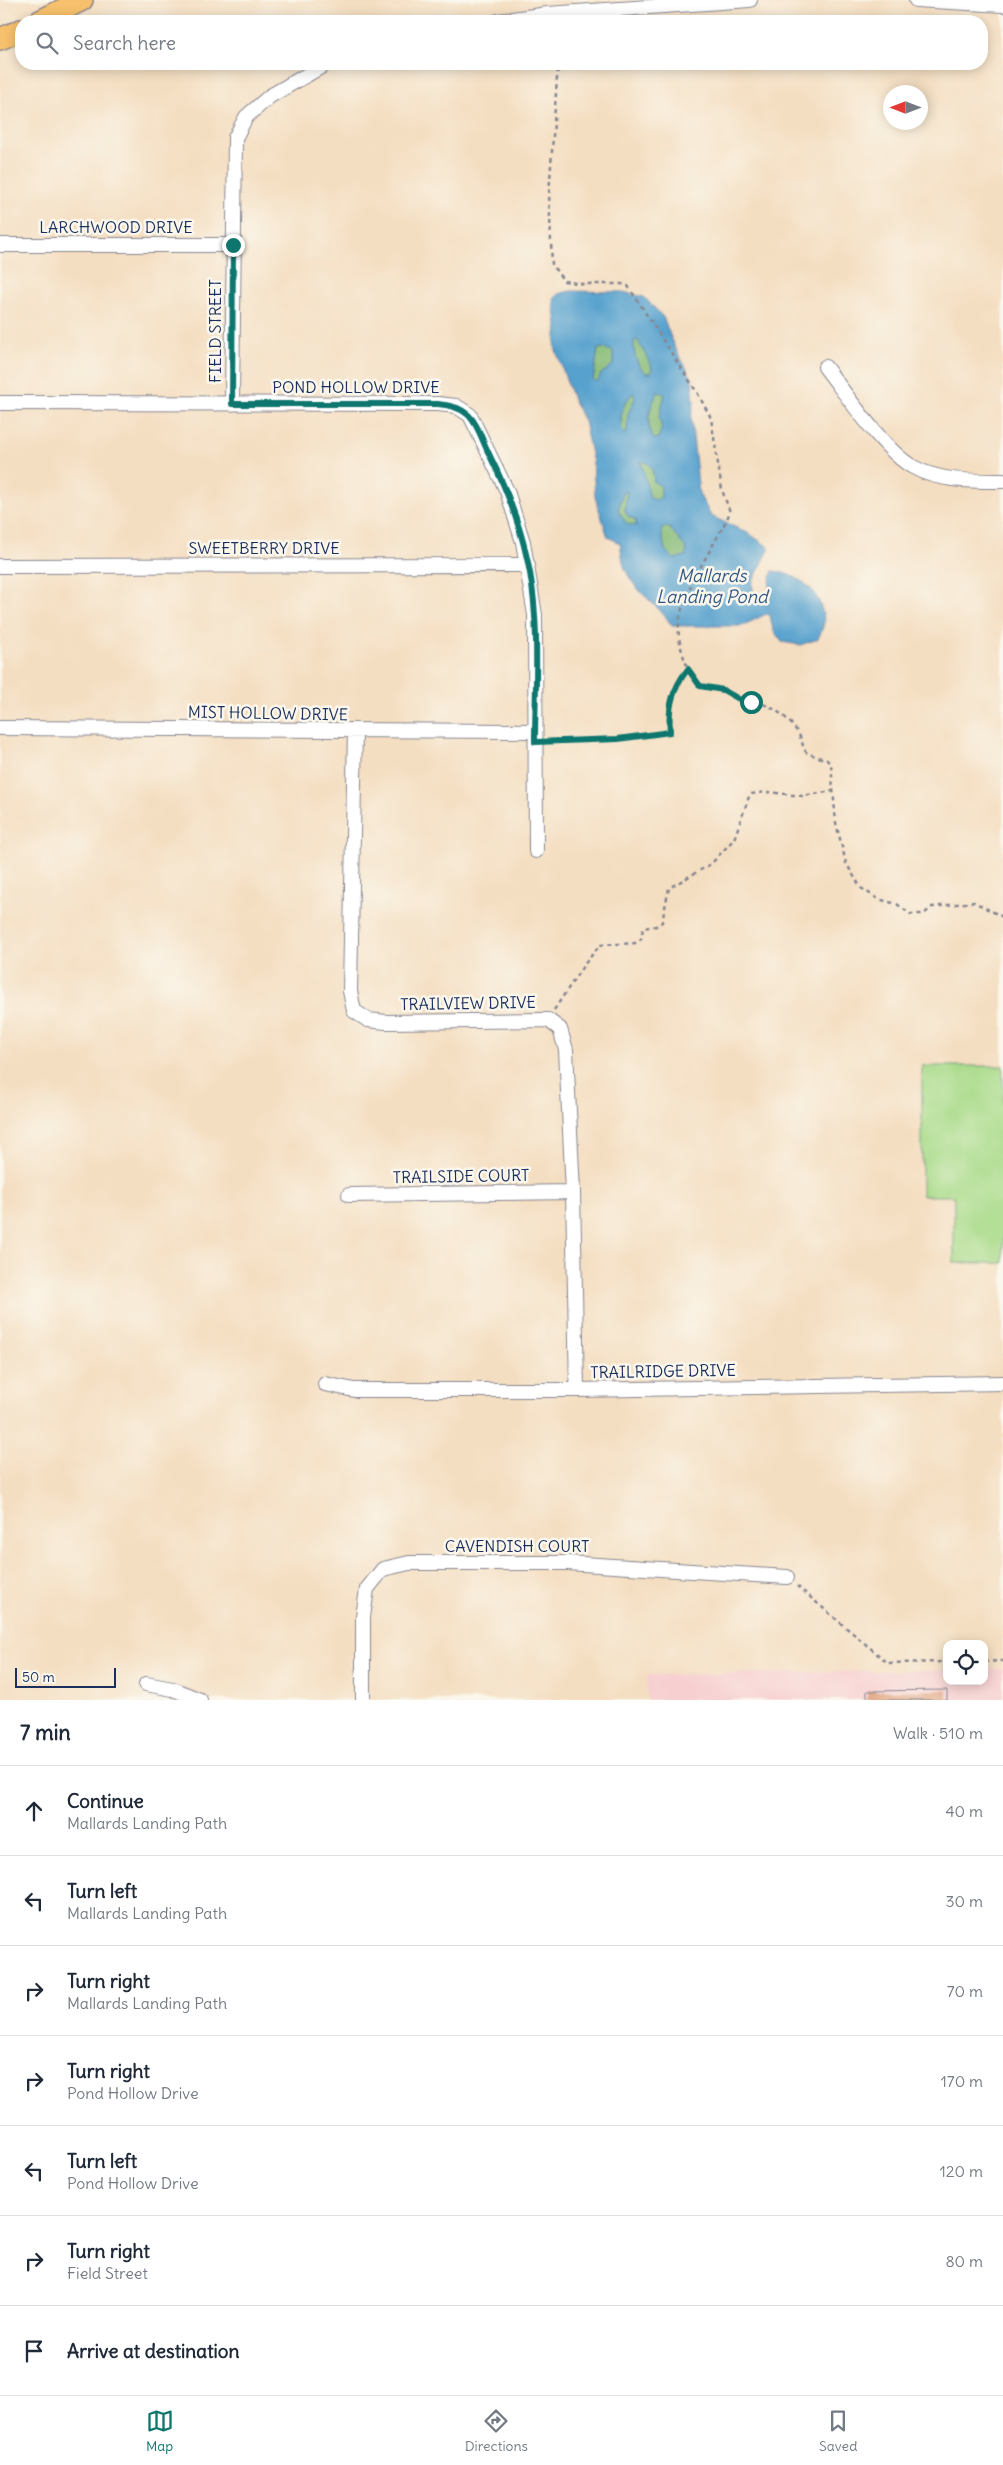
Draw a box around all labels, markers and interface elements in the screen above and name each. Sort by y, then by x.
search box [15,15,988,70]
icon: search [33,29,61,57]
text: Search here [73,31,176,55]
north arrow [883,85,928,130]
street label: LARCHWOOD DRIVE [39,217,193,237]
route end [222,234,245,257]
street label: FIELD STREET [205,279,225,383]
street label: POND HOLLOW DRIVE [272,377,440,397]
street label: SWEETBERRY DRIVE [188,538,340,558]
water label: Mallards Landing Pond [656,564,770,608]
route start [740,691,763,714]
street label: MIST HOLLOW DRIVE [188,702,348,724]
street label: TRAILVIEW DRIVE [400,992,536,1014]
street label: TRAILSIDE COURT [392,1165,530,1187]
street label: TRAILRIDGE DRIVE [590,1360,736,1382]
street label: CAVENDISH COURT [445,1536,589,1556]
map controls [943,1640,988,1685]
button: locate [943,1640,988,1685]
scale bar [15,1665,116,1688]
text: 50 m [22,1668,55,1686]
text: 7 min [20,1719,71,1746]
text: Walk · 510 m [893,1723,983,1743]
text: Continue [67,1789,144,1813]
icon: ahead [20,1797,48,1825]
text: 40 m [945,1801,983,1821]
text: Mallards Landing Path [67,1813,227,1833]
text: Turn left [67,1879,137,1903]
icon: left [20,1887,48,1915]
text: 30 m [946,1891,983,1911]
text: Mallards Landing Path [67,1903,227,1923]
text: Turn right [67,1969,150,1993]
icon: right [20,1977,48,2005]
text: 70 m [947,1981,983,2001]
text: Mallards Landing Path [67,1993,227,2013]
text: Turn right [67,2059,150,2083]
icon: right [20,2067,48,2095]
text: 170 m [940,2071,983,2091]
text: Pond Hollow Drive [67,2083,199,2103]
text: Turn left [67,2149,137,2173]
icon: left [20,2157,48,2185]
text: 120 m [940,2161,983,2181]
text: Pond Hollow Drive [67,2173,199,2193]
text: Turn right [67,2239,150,2263]
icon: right [20,2247,48,2275]
text: 80 m [945,2251,983,2271]
text: Field Street [67,2263,148,2283]
icon: arrive [20,2337,48,2365]
text: Arrive at destination [67,2339,240,2363]
tab: Map [146,2407,174,2455]
tab: Directions [465,2407,528,2455]
tab: Saved [819,2407,857,2455]

